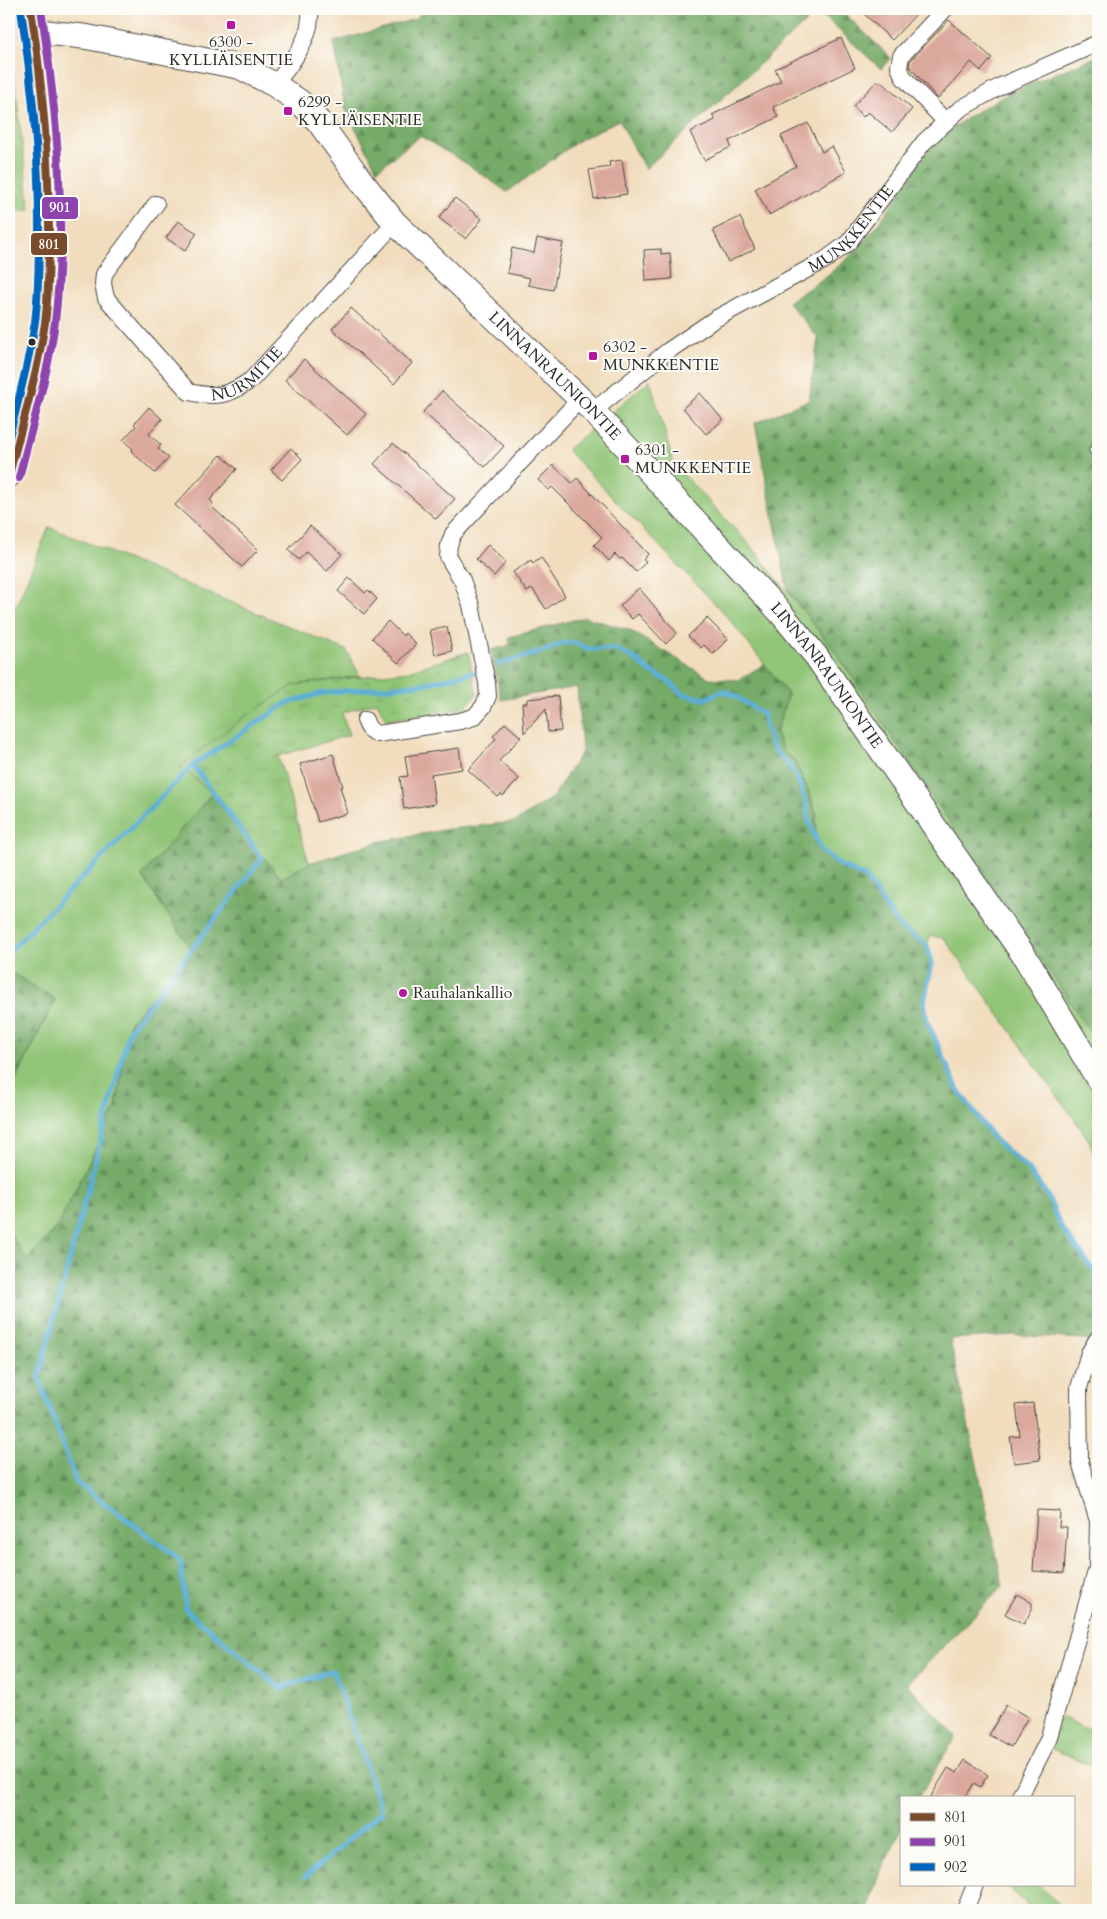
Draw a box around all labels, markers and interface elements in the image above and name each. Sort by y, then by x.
marker: 6300 - KYLLIÄISENTIE [225,19,237,31]
place label: 6300 - KYLLIÄISENTIE [169,31,293,71]
place label: 6299 - KYLLIÄISENTIE [298,91,422,131]
marker: 6299 - KYLLIÄISENTIE [282,105,294,117]
street label: MUNKKENTIE [804,181,899,278]
line badge: 901 [41,196,79,220]
text: 901 [49,198,71,217]
line badge: 801 [30,232,68,256]
text: 801 [38,235,60,254]
street label: LINNANRAUNIONTIE [484,306,626,445]
place label: 6302 - MUNKKENTIE [603,336,719,376]
unlabelled marker [27,337,37,347]
street label: NURMITIE [210,342,288,406]
marker: 6302 - MUNKKENTIE [587,350,599,362]
place label: 6301 - MUNKKENTIE [635,439,751,479]
marker: 6301 - MUNKKENTIE [619,453,631,465]
street label: LINNANRAUNIONTIE [765,597,888,753]
place label: Rauhalankallio [413,982,513,1004]
marker: Rauhalankallio [397,987,409,999]
legend [900,1796,1074,1886]
text: 801 [944,1807,967,1827]
text: 901 [944,1831,967,1851]
text: 902 [944,1857,967,1877]

